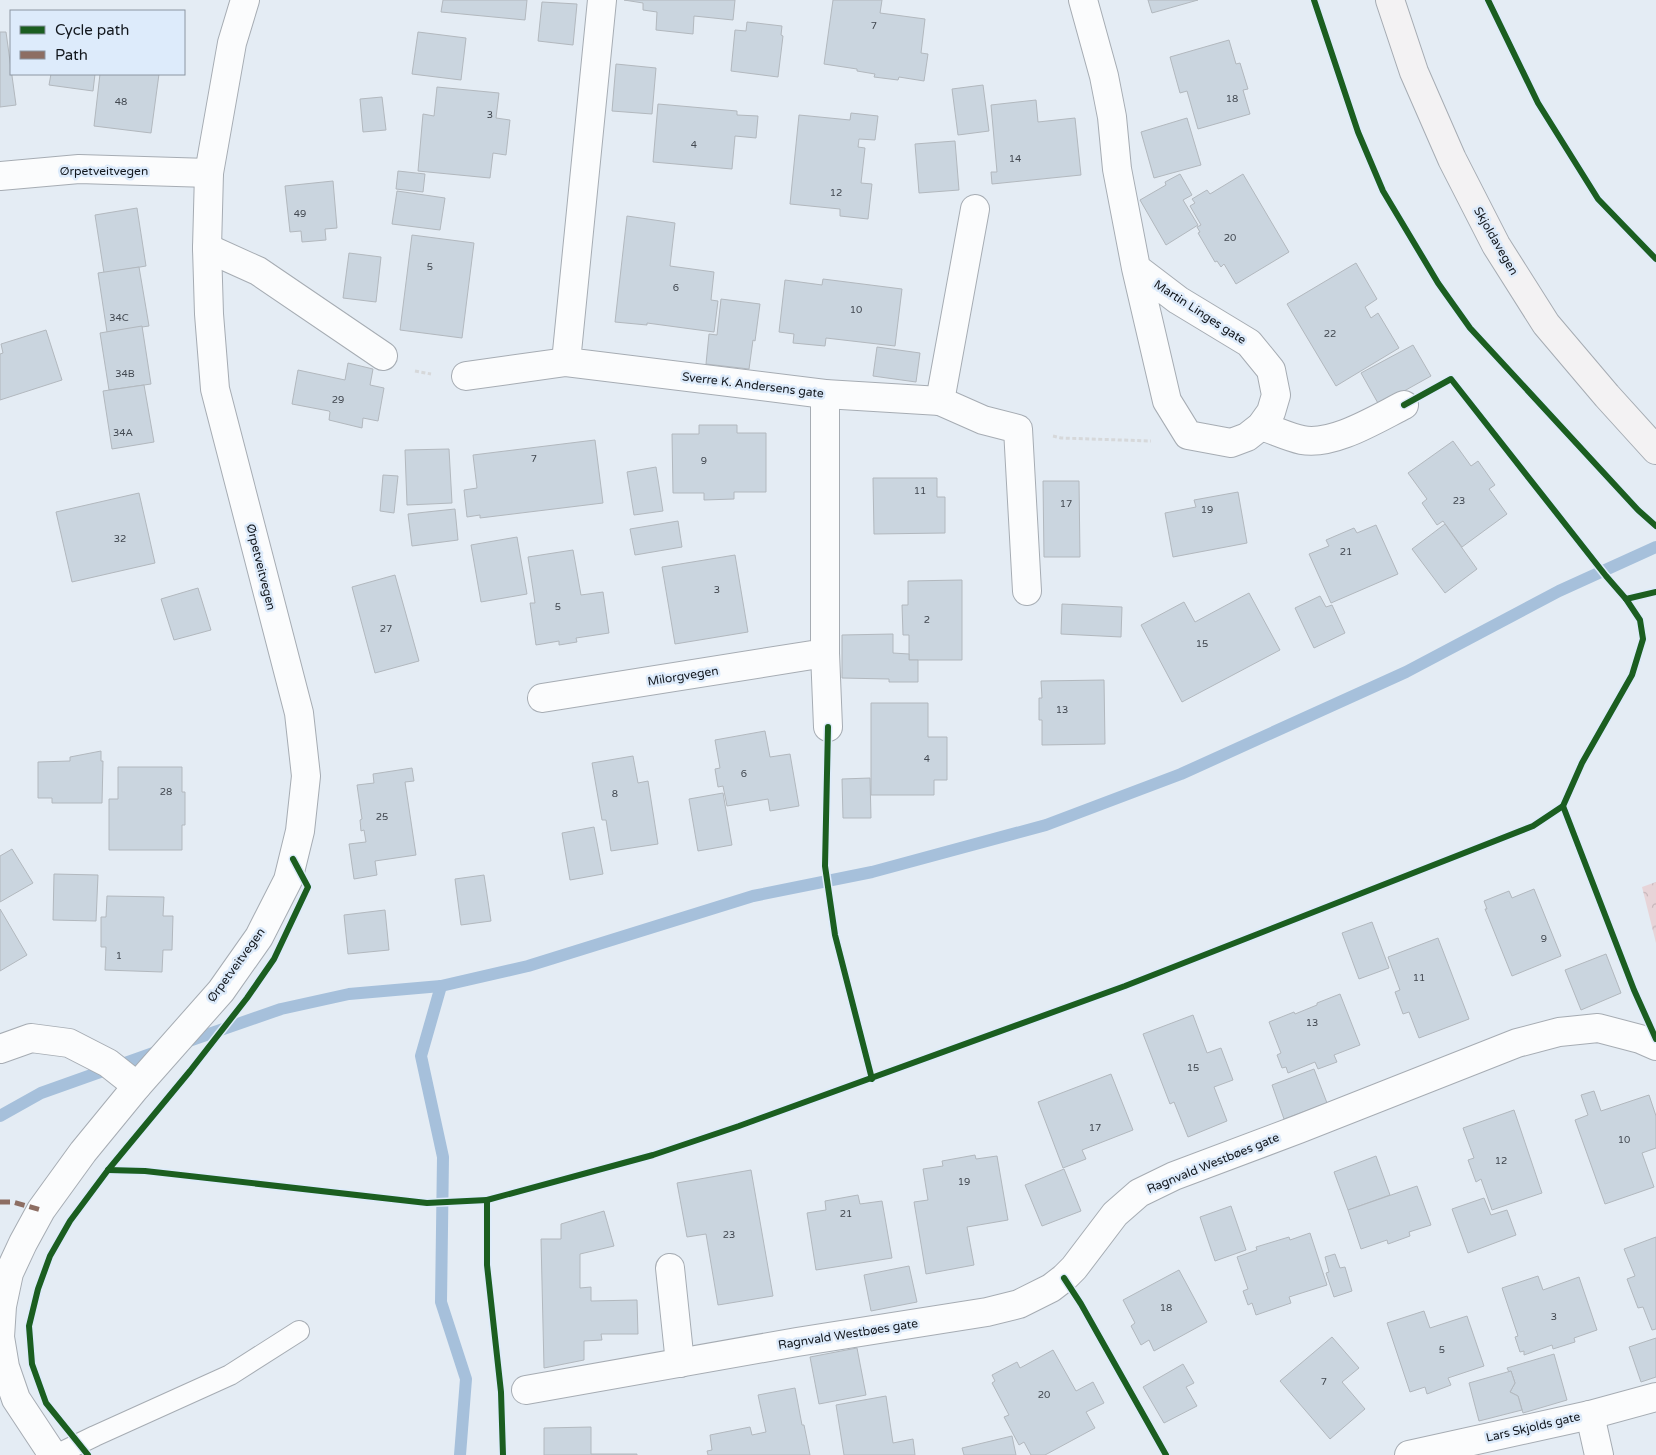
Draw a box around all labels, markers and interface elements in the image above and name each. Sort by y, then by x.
legend [10,10,185,75]
house number: 7 [871,20,877,32]
text: Cycle path [55,21,129,39]
text: Path [55,46,88,64]
house number: 18 [1226,93,1238,105]
house number: 48 [115,96,127,108]
house number: 3 [487,109,493,121]
house number: 4 [691,139,697,151]
house number: 14 [1009,153,1021,165]
street label: Ørpetveitvegen [60,164,148,178]
house number: 12 [830,187,842,199]
street label: Skjoldavegen [1471,205,1521,277]
house number: 49 [294,208,306,220]
house number: 20 [1224,232,1236,244]
house number: 5 [427,261,433,273]
street label: Martin Linges gate [1151,277,1249,347]
house number: 6 [673,282,679,294]
house number: 10 [850,304,862,316]
house number: 34C [109,312,129,324]
house number: 22 [1324,328,1336,340]
house number: 34B [115,368,135,380]
street label: Sverre K. Andersens gate [681,369,825,401]
house number: 29 [332,394,344,406]
house number: 34A [113,427,133,439]
house number: 7 [531,453,537,465]
house number: 9 [701,455,707,467]
house number: 11 [914,485,926,497]
house number: 23 [1453,495,1465,507]
house number: 17 [1060,498,1072,510]
house number: 19 [1201,504,1213,516]
street label: Ørpetveitvegen [244,522,278,612]
house number: 32 [114,533,126,545]
house number: 21 [1340,546,1352,558]
house number: 3 [714,584,720,596]
house number: 5 [555,601,561,613]
house number: 2 [924,614,930,626]
house number: 27 [380,623,392,635]
house number: 15 [1196,638,1208,650]
street label: Milorgvegen [647,663,719,689]
house number: 13 [1056,704,1068,716]
house number: 4 [924,753,930,765]
house number: 6 [741,768,747,780]
house number: 28 [160,786,172,798]
house number: 8 [612,788,618,800]
house number: 25 [376,811,388,823]
street label: Ørpetveitvegen [204,925,268,1005]
house number: 9 [1541,933,1547,945]
house number: 1 [116,950,122,962]
house number: 11 [1413,972,1425,984]
house number: 13 [1306,1017,1318,1029]
house number: 15 [1187,1062,1199,1074]
house number: 17 [1089,1122,1101,1134]
street label: Ragnvald Westbøes gate [1145,1130,1281,1196]
house number: 10 [1618,1134,1630,1146]
house number: 12 [1495,1155,1507,1167]
house number: 19 [958,1176,970,1188]
house number: 21 [840,1208,852,1220]
house number: 23 [723,1229,735,1241]
house number: 18 [1160,1302,1172,1314]
house number: 3 [1551,1311,1557,1323]
street label: Ragnvald Westbøes gate [777,1316,919,1352]
house number: 5 [1439,1344,1445,1356]
house number: 7 [1321,1376,1327,1388]
house number: 20 [1038,1389,1050,1401]
street label: Lars Skjolds gate [1485,1409,1582,1445]

